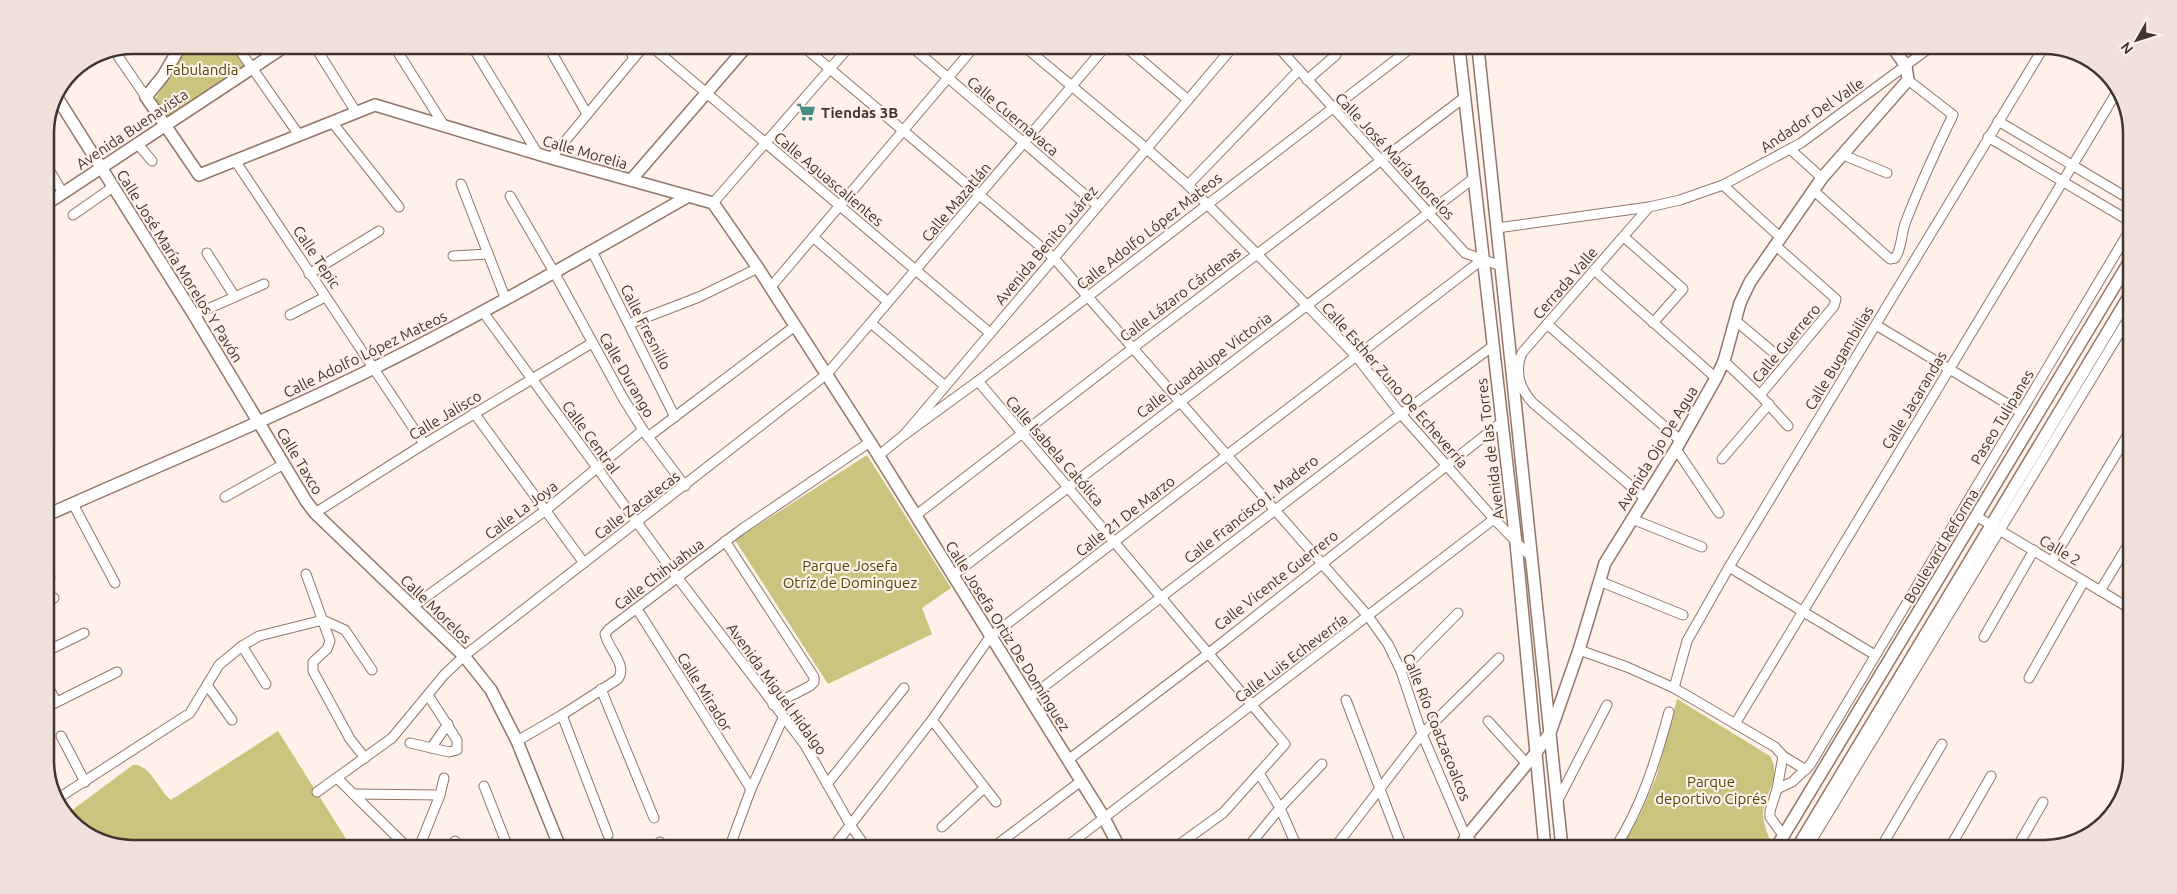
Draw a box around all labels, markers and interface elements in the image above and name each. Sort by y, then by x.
north arrow [2112,15,2162,65]
text: N [2117,39,2136,57]
park label: Fabulandia [166,61,238,78]
street label: Calle Cuernavaca [964,73,1062,159]
street label: Andador Del Valle [1757,74,1867,156]
street label: Avenida Buenavista [73,85,191,173]
street label: Calle José María Morelos [1332,89,1458,223]
supermarket icon: Tiendas 3B [795,101,817,123]
place label: Tiendas 3B [821,104,898,121]
street label: Calle Aguascalientes [771,128,887,230]
street label: Calle Morelia [541,132,629,172]
street label: Calle Mazatlán [918,159,994,245]
street label: Calle José María Morelos Y Pavón [113,167,247,365]
street label: Calle Adolfo López Mateos [1073,169,1225,293]
street label: Avenida Benito Juárez [991,182,1101,308]
street label: Calle Tepic [290,222,344,292]
street label: Calle Lázaro Cárdenas [1116,243,1244,345]
street label: Cerrada Valle [1529,244,1601,322]
street label: Calle Fresnillo [617,282,675,372]
street label: Calle Esther Zuno De Echeverría [1318,299,1472,471]
street label: Calle Guerrero [1748,300,1824,386]
street label: Calle Bugambilias [1801,303,1877,413]
street label: Calle Adolfo López Mateos [281,307,449,401]
street label: Calle Guadalupe Victoria [1133,309,1275,421]
street label: Calle Durango [596,330,658,420]
street label: Calle Jacarandas [1878,348,1950,452]
street label: Paseo Tulipanes [1967,367,2037,467]
street label: Avenida de las Torres [1473,378,1507,520]
street label: Avenida Ojo De Agua [1613,383,1701,513]
street label: Calle Jalisco [406,387,484,443]
street label: Calle Isabela Católica [1002,392,1108,510]
street label: Calle Central [559,397,623,477]
street label: Calle Taxco [273,424,327,498]
street label: Calle Francisco I. Madero [1181,451,1321,567]
street label: Calle Zacatecas [591,467,683,543]
street label: Calle 21 De Marzo [1072,472,1178,560]
street label: Calle La Joya [481,477,561,543]
street label: Boulevard Reforma [1900,486,1982,606]
street label: Calle Vicente Guerrero [1211,526,1341,634]
street label: Calle 2 [2036,531,2084,569]
street label: Calle Chihuahua [611,535,707,613]
street label: Calle Josefa Ortiz De Domínguez [942,538,1074,734]
park label: Parque Josefa Otríz de Dominguez [783,557,917,591]
street label: Calle Morelos [397,571,475,647]
street label: Calle Luis Echeverría [1231,610,1351,706]
street label: Avenida Miguel Hidalgo [723,620,831,758]
street label: Calle Mirador [674,649,736,735]
street label: Calle Río Coatzacoalcos [1400,651,1474,803]
park label: Parque deportivo Ciprés [1655,773,1767,807]

